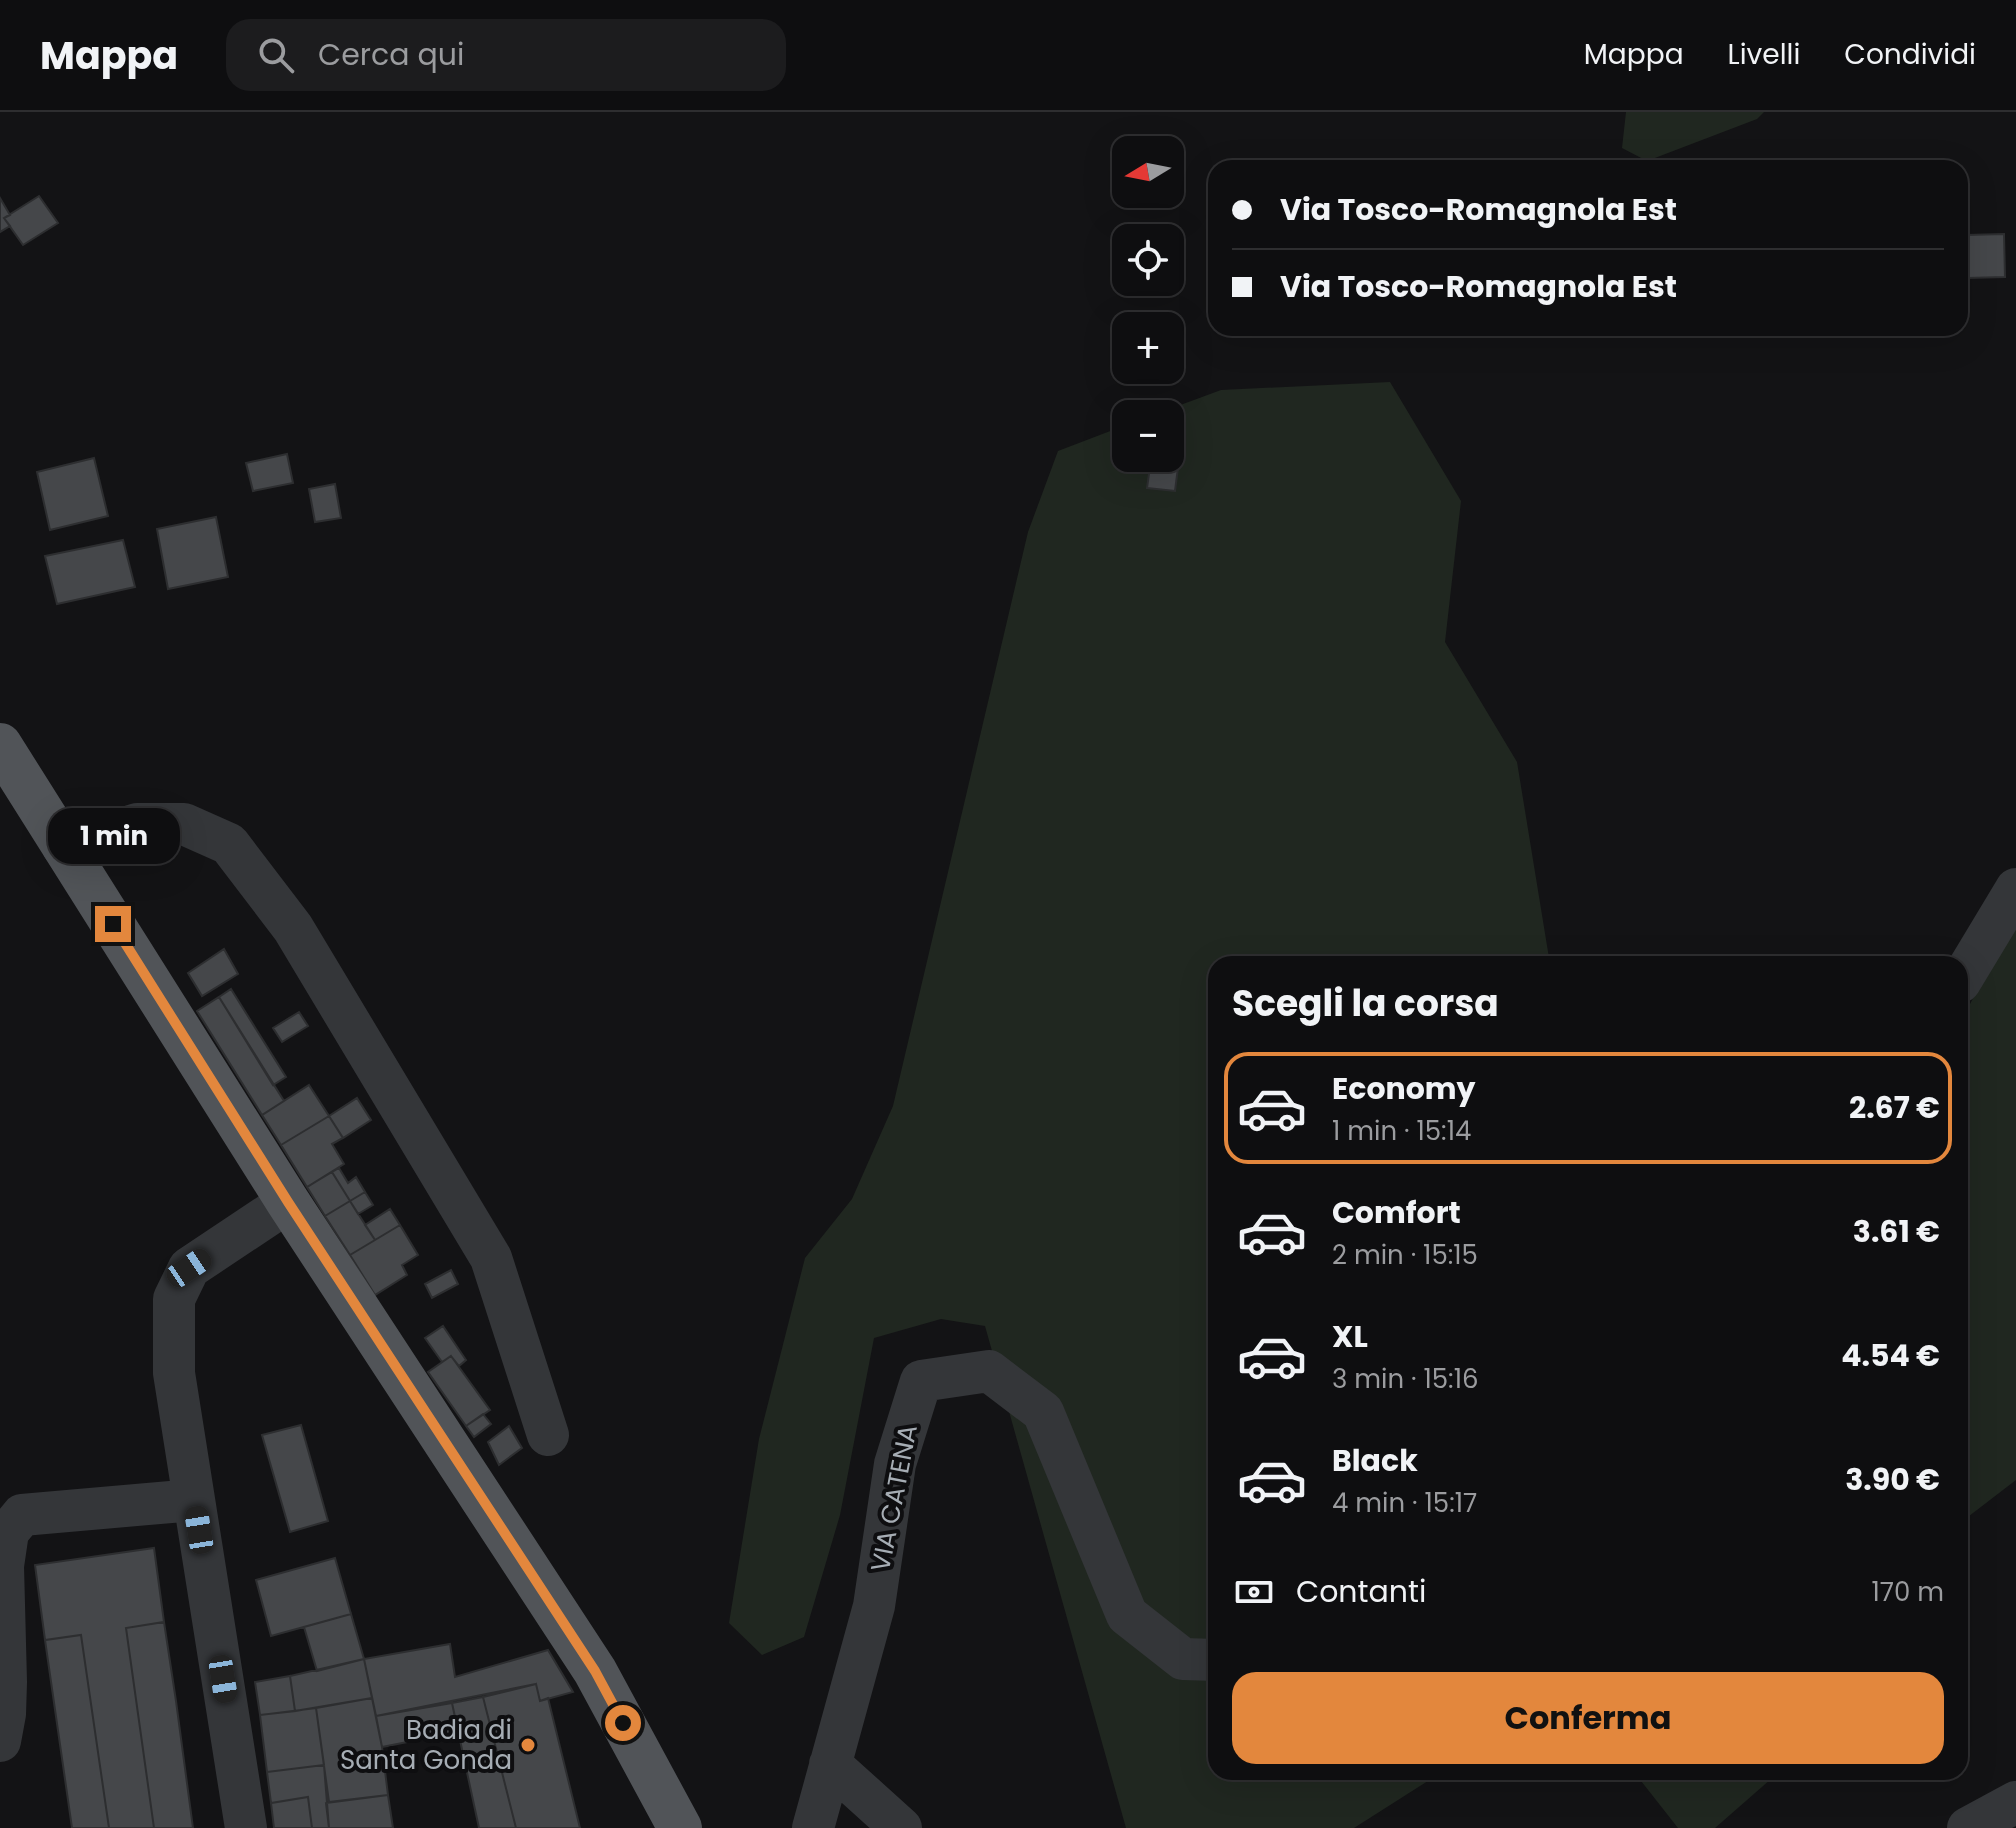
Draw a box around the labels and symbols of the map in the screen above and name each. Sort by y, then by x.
north arrow [1112,136,1184,208]
callout: 1 min [47,808,179,864]
route end [95,906,131,942]
car [162,1245,216,1291]
street label: VIA CATENA [862,1421,926,1575]
car [183,1504,215,1556]
car [207,1653,239,1705]
route start [605,1705,641,1741]
place label: Badia di Santa Gonda [340,1712,512,1778]
marker: Badia di Santa Gonda [519,1736,537,1754]

